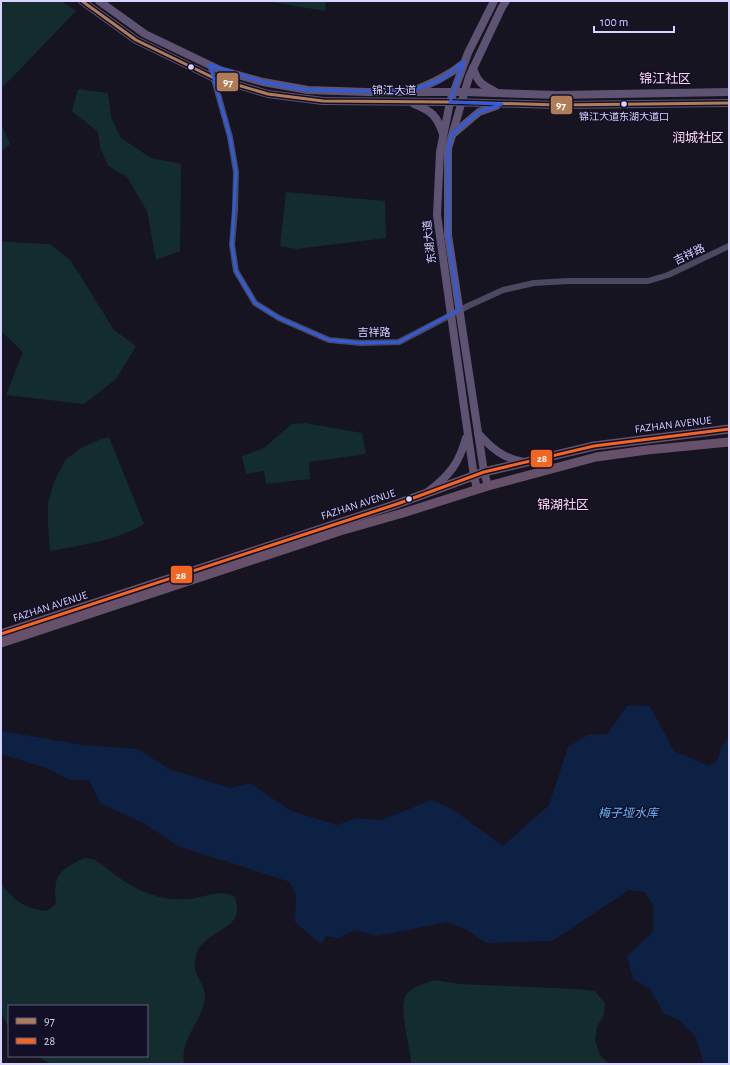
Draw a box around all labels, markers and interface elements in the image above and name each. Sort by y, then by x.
scale bar [594,8,674,34]
text: 100 m [600,16,628,28]
unlabelled marker [186,62,196,72]
district label: 锦江社区 [639,71,691,86]
line badge: 97 [216,72,239,92]
text: 97 [223,77,233,88]
street label: 锦江大道 [372,84,416,96]
line badge: 97 [550,95,573,115]
marker: 锦江大道东湖大道口 [619,99,629,109]
text: 97 [556,100,566,111]
place label: 锦江大道东湖大道口 [579,111,669,122]
district label: 润城社区 [672,131,724,145]
street label: 东湖大道 [420,219,438,265]
street label: 吉祥路 [672,241,706,267]
street label: 吉祥路 [358,326,391,338]
street label: FAZHAN AVENUE [634,414,713,435]
line badge: 28 [530,449,553,468]
text: 28 [537,453,547,464]
street label: FAZHAN AVENUE [320,487,397,522]
unlabelled marker [404,494,414,504]
district label: 锦湖社区 [537,497,589,512]
line badge: 28 [170,565,193,584]
text: 28 [176,570,186,581]
street label: FAZHAN AVENUE [12,589,89,624]
water label: 梅子垭水库 [598,806,660,819]
legend [8,1005,148,1057]
text: 97 [44,1015,55,1027]
text: 28 [44,1035,55,1047]

